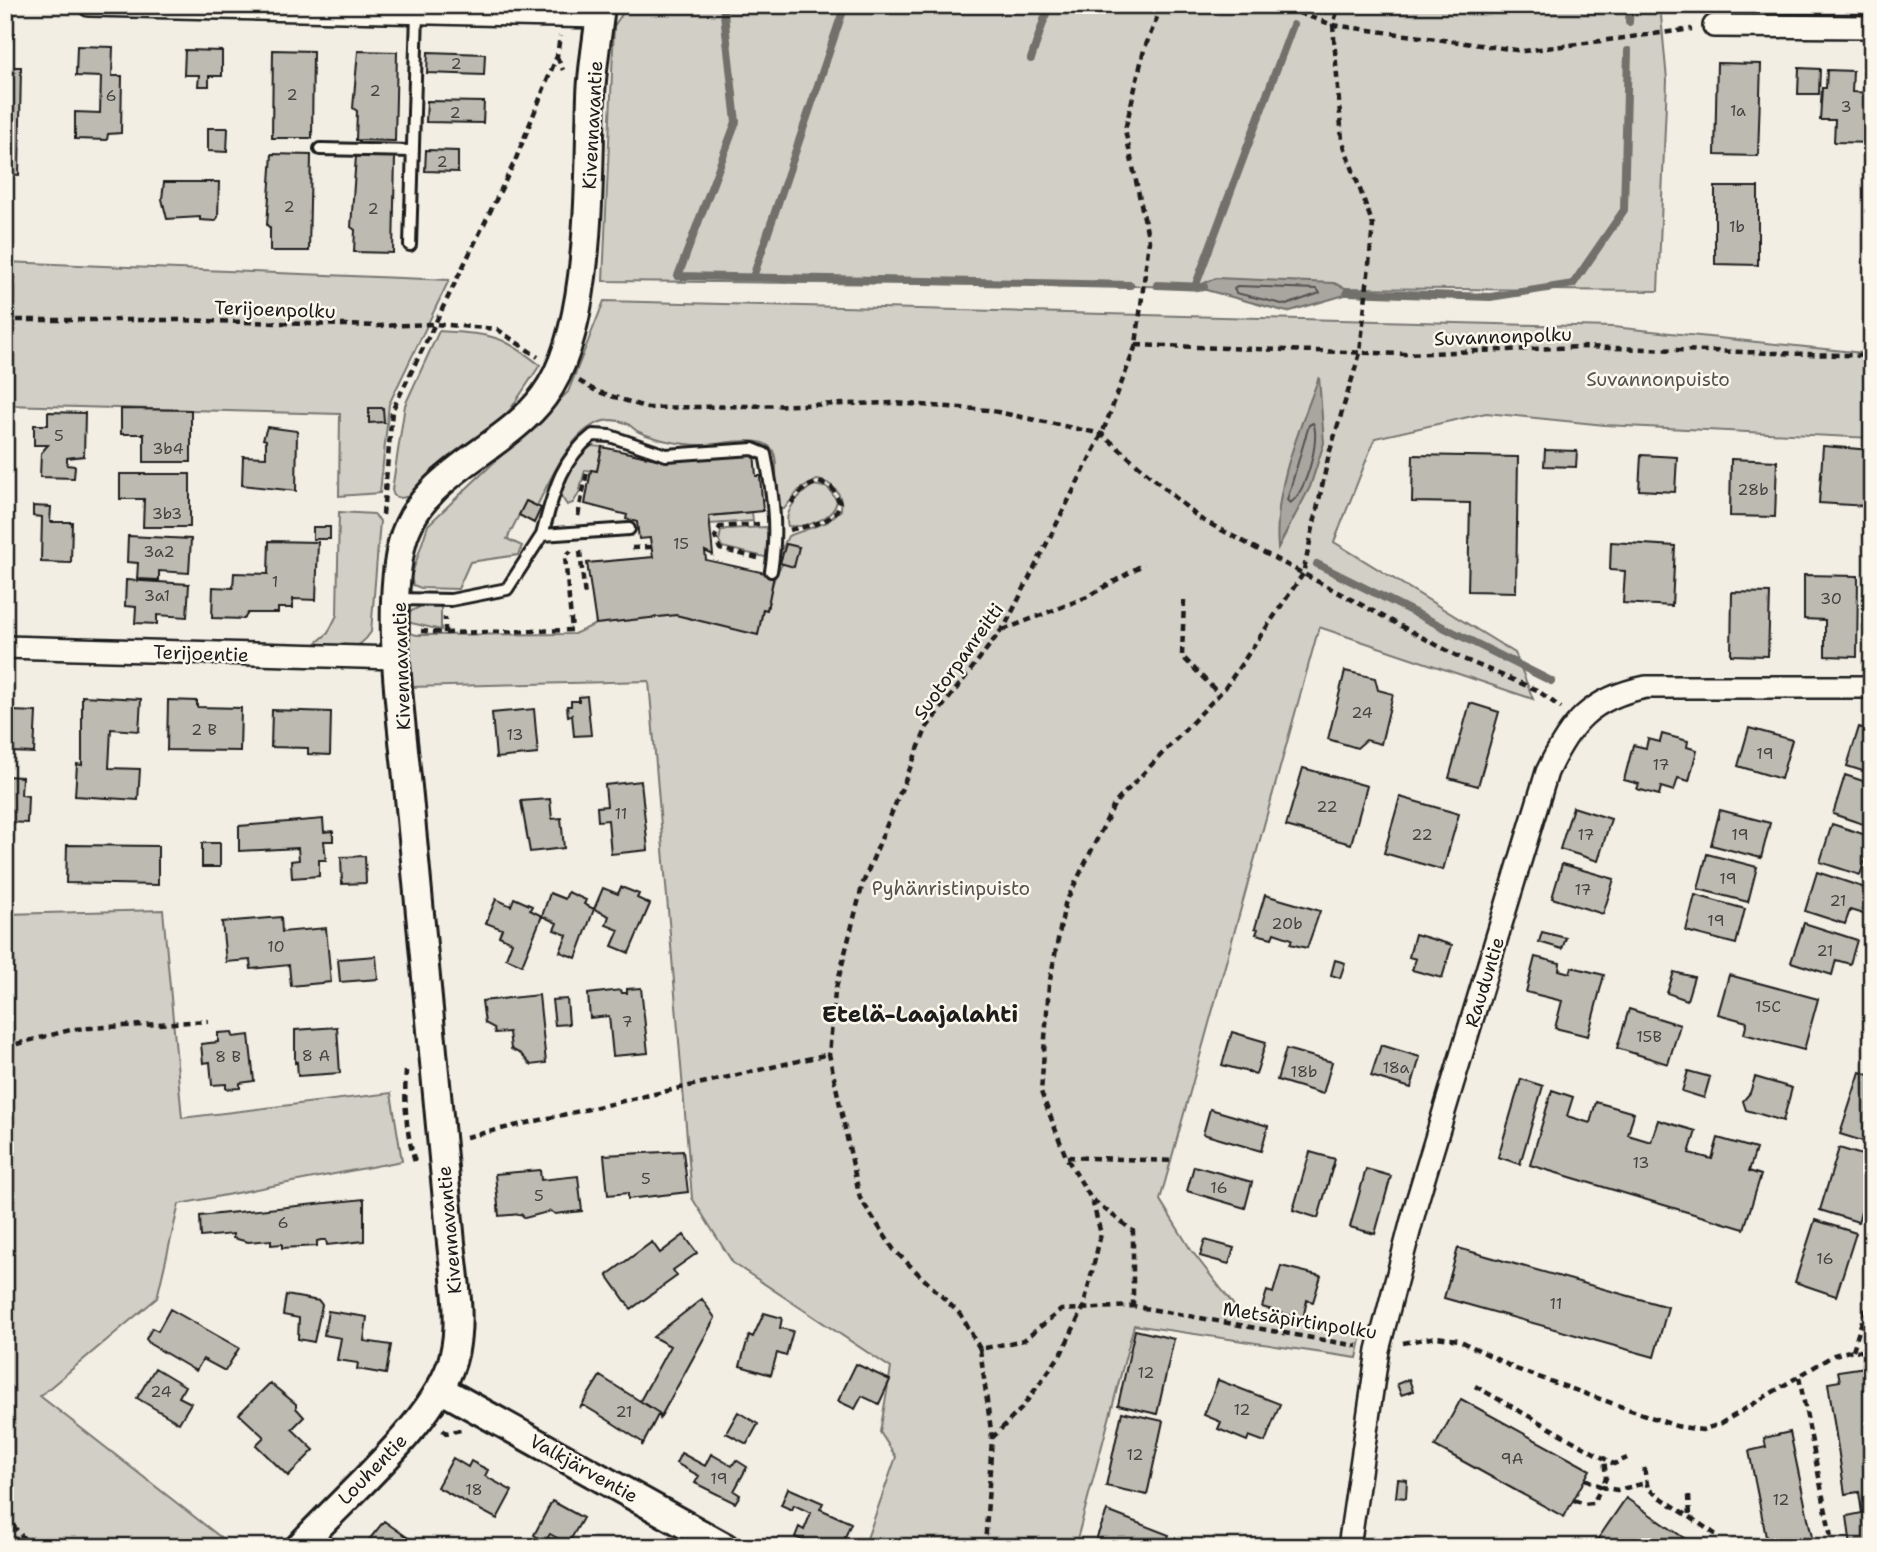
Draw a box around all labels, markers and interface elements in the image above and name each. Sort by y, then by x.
house number: 2 [450,53,462,74]
street label: Kivennavantie [577,60,608,190]
house number: 2 [369,80,381,101]
house number: 2 [286,84,298,105]
house number: 6 [105,85,117,106]
house number: 3 [1840,96,1852,117]
house number: 1a [1730,100,1746,121]
house number: 2 [449,102,461,123]
house number: 2 [436,151,448,172]
house number: 2 [283,196,295,217]
house number: 2 [367,198,379,219]
house number: 1b [1729,216,1745,237]
street label: Terijoenpolku [214,295,336,324]
street label: Suvannonpolku [1434,322,1573,351]
park label: Suvannonpuisto [1586,367,1730,392]
house number: 5 [54,425,64,446]
house number: 3b4 [152,438,184,459]
house number: 28b [1737,479,1769,500]
house number: 3b3 [152,503,182,524]
house number: 15 [673,533,689,554]
house number: 3a2 [143,541,175,562]
house number: 1 [272,571,278,592]
house number: 3a1 [144,585,170,606]
house number: 30 [1820,588,1842,609]
street label: Suotorpanreitti [908,598,1009,725]
street label: Kivennavantie [387,601,416,731]
street label: Terijoentie [153,639,249,668]
house number: 24 [1351,702,1373,723]
house number: 2 B [191,719,217,740]
house number: 13 [506,724,524,745]
house number: 19 [1756,743,1774,764]
house number: 17 [1652,754,1670,775]
house number: 22 [1316,796,1338,817]
house number: 11 [615,803,627,824]
house number: 22 [1411,824,1433,845]
house number: 17 [1577,824,1595,845]
house number: 19 [1731,824,1749,845]
house number: 19 [1719,868,1737,889]
park label: Pyhänristinpuisto [872,876,1030,901]
house number: 17 [1574,879,1592,900]
house number: 21 [1829,890,1847,911]
house number: 19 [1707,910,1725,931]
house number: 20b [1271,913,1303,934]
street label: Rauduntie [1459,934,1510,1030]
house number: 10 [267,936,285,957]
house number: 21 [1816,940,1834,961]
house number: 15C [1755,996,1781,1017]
district label: Etelä-Laajalahti [822,999,1018,1029]
house number: 7 [621,1011,633,1032]
house number: 15B [1636,1026,1662,1047]
house number: 8 A [302,1045,330,1066]
house number: 8 B [215,1046,241,1067]
house number: 18a [1382,1057,1410,1078]
house number: 18b [1290,1061,1318,1082]
house number: 13 [1632,1152,1650,1173]
street label: Kivennavantie [431,1165,468,1295]
house number: 5 [641,1168,651,1189]
house number: 16 [1210,1177,1228,1198]
house number: 5 [534,1185,544,1206]
house number: 6 [277,1212,289,1233]
house number: 16 [1816,1248,1834,1269]
house number: 11 [1550,1293,1562,1314]
street label: Metsäpirtinpolku [1221,1296,1379,1345]
house number: 12 [1137,1362,1155,1383]
house number: 24 [150,1381,172,1402]
house number: 12 [1233,1399,1251,1420]
house number: 21 [615,1401,633,1422]
street label: Louhentie [332,1428,413,1510]
street label: Valkjärventie [525,1428,642,1509]
house number: 12 [1126,1444,1144,1465]
house number: 9A [1501,1448,1523,1469]
house number: 19 [710,1468,728,1489]
house number: 18 [465,1479,483,1500]
house number: 12 [1772,1489,1790,1510]

